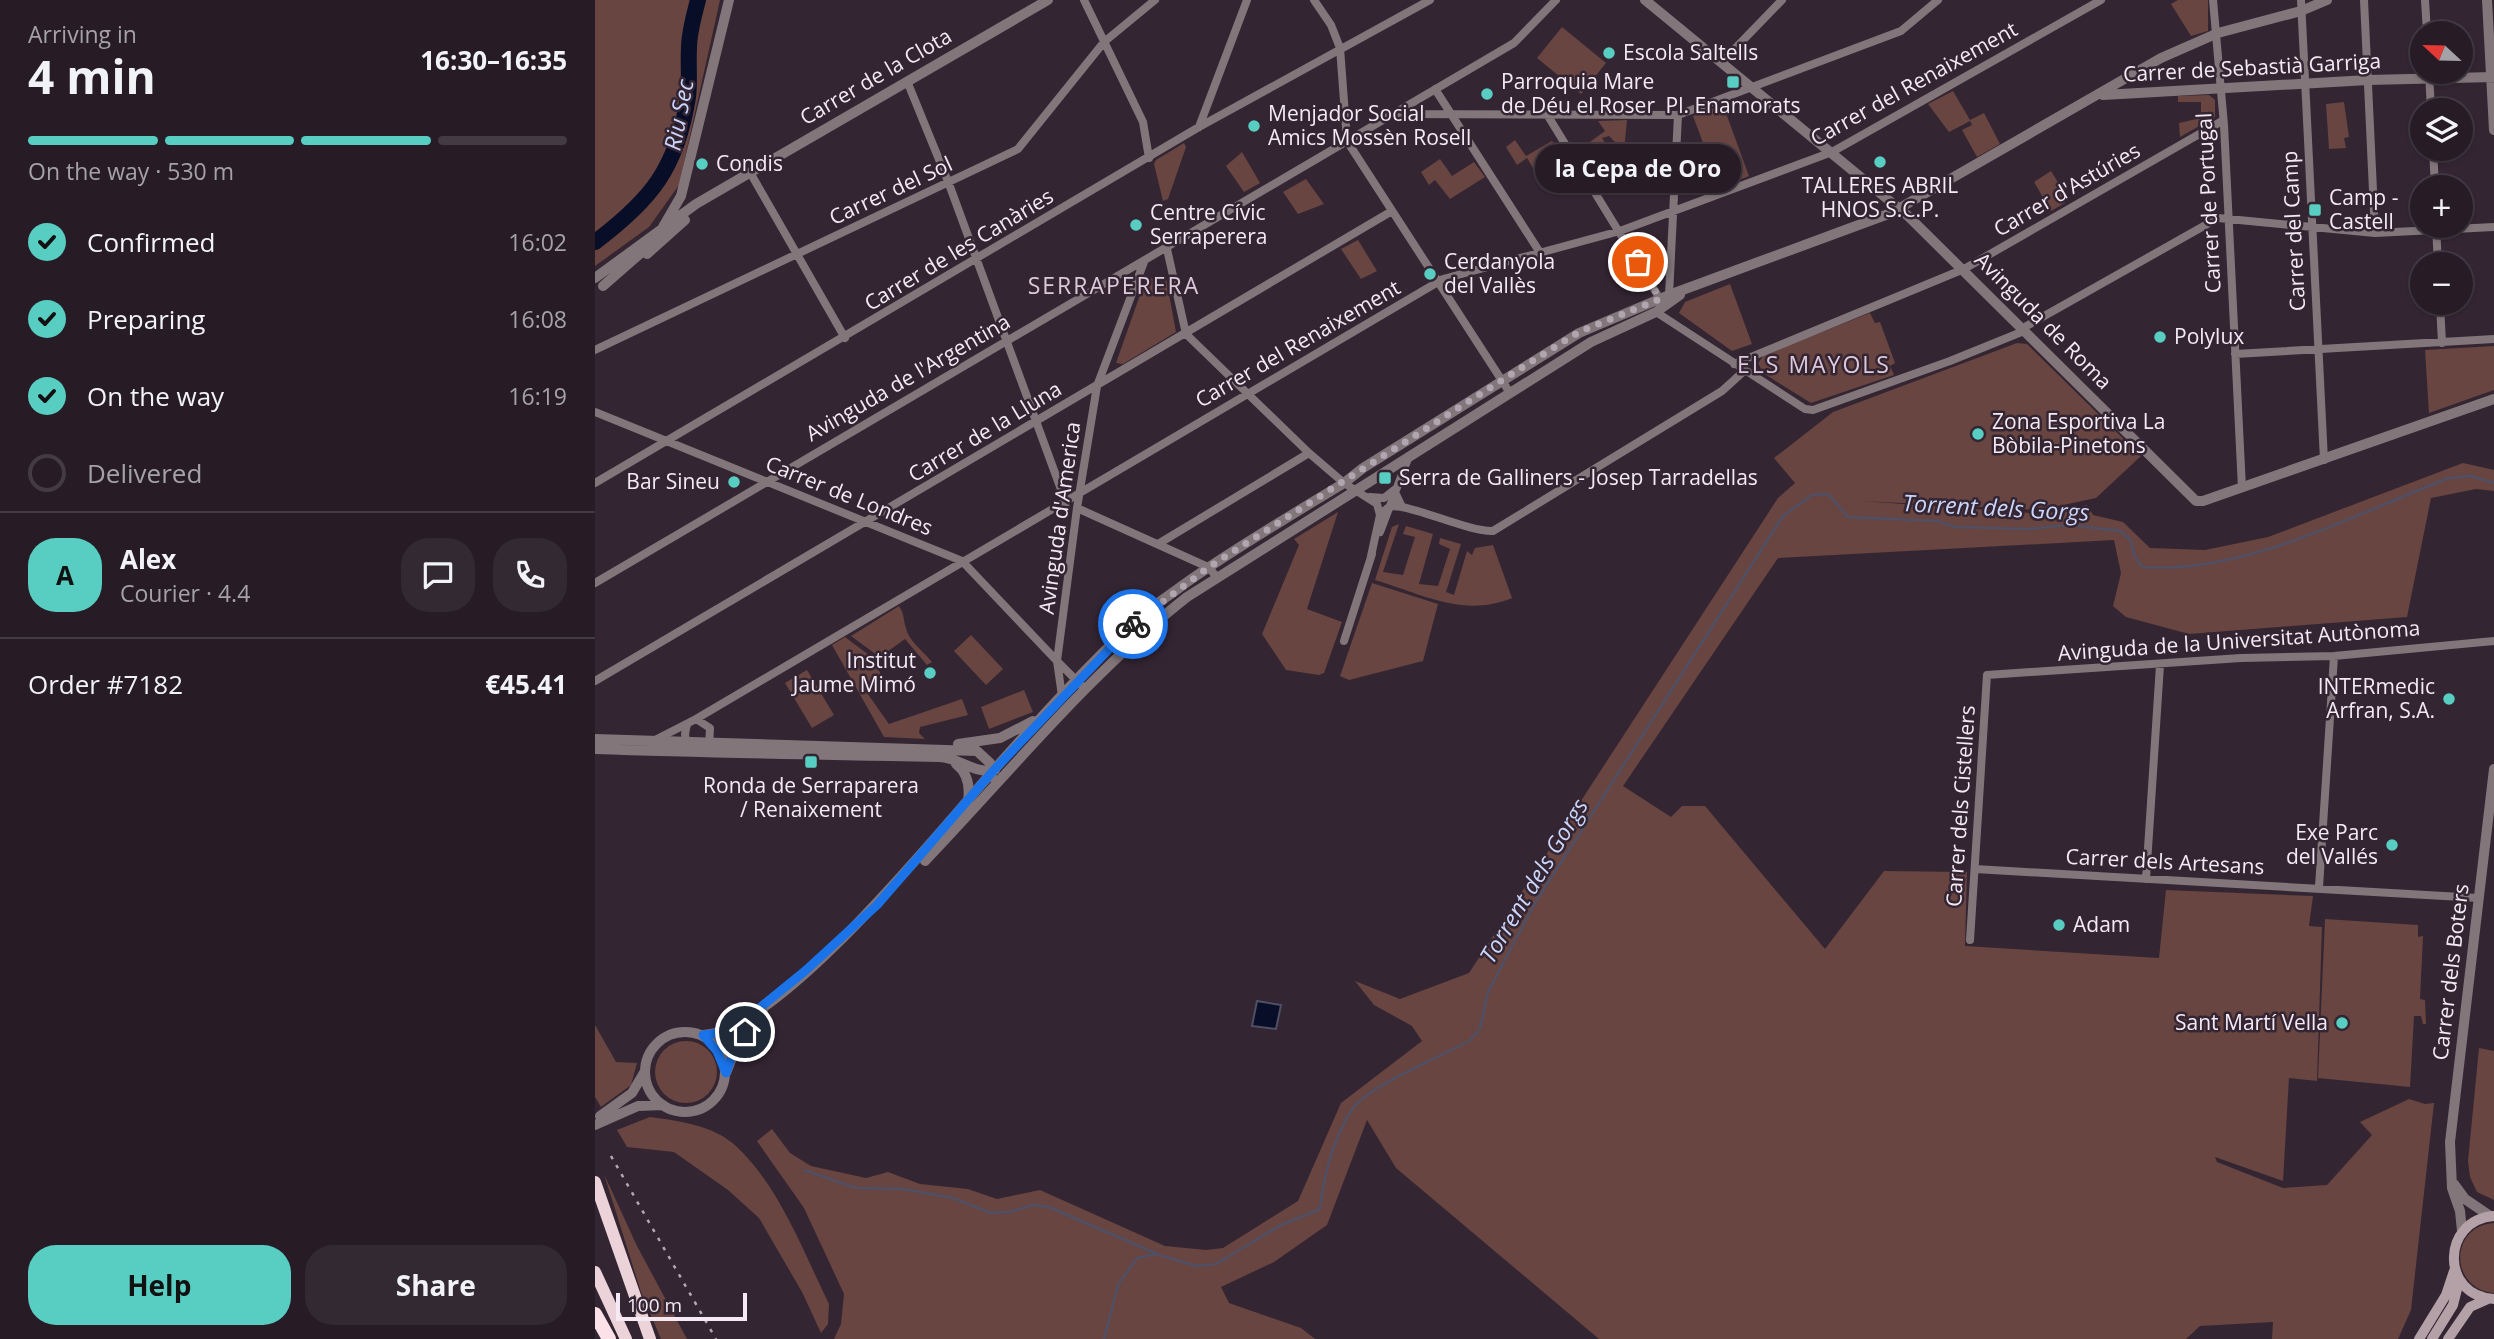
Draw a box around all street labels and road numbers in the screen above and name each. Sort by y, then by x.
street label: Carrer del Renaixement [1805,15,2022,152]
street label: Carrer de la Clota [795,21,956,131]
street label: Carrer de Sebastià Garriga [2122,46,2382,88]
street label: Carrer de Portugal [2189,112,2227,294]
street label: Carrer d'Astúries [1988,136,2145,242]
street label: Carrer del Sol [825,149,957,231]
street label: Carrer del Camp [2275,150,2311,312]
street label: Carrer de les Canàries [859,182,1058,317]
street label: Avinguda de Roma [1969,246,2118,395]
street label: Carrer del Renaixement [1190,273,1405,413]
street label: Avinguda de l'Argentina [800,307,1015,447]
street label: Carrer de la Lluna [903,374,1066,488]
street label: Avinguda d'America [1032,420,1086,616]
street label: Carrer de Londres [762,449,937,541]
street label: Avinguda de la Universitat Autònoma [2057,613,2421,667]
street label: Carrer dels Cistellers [1939,704,1981,908]
street label: Carrer dels Artesans [2065,842,2265,880]
street label: Carrer dels Boters [2425,882,2475,1062]

